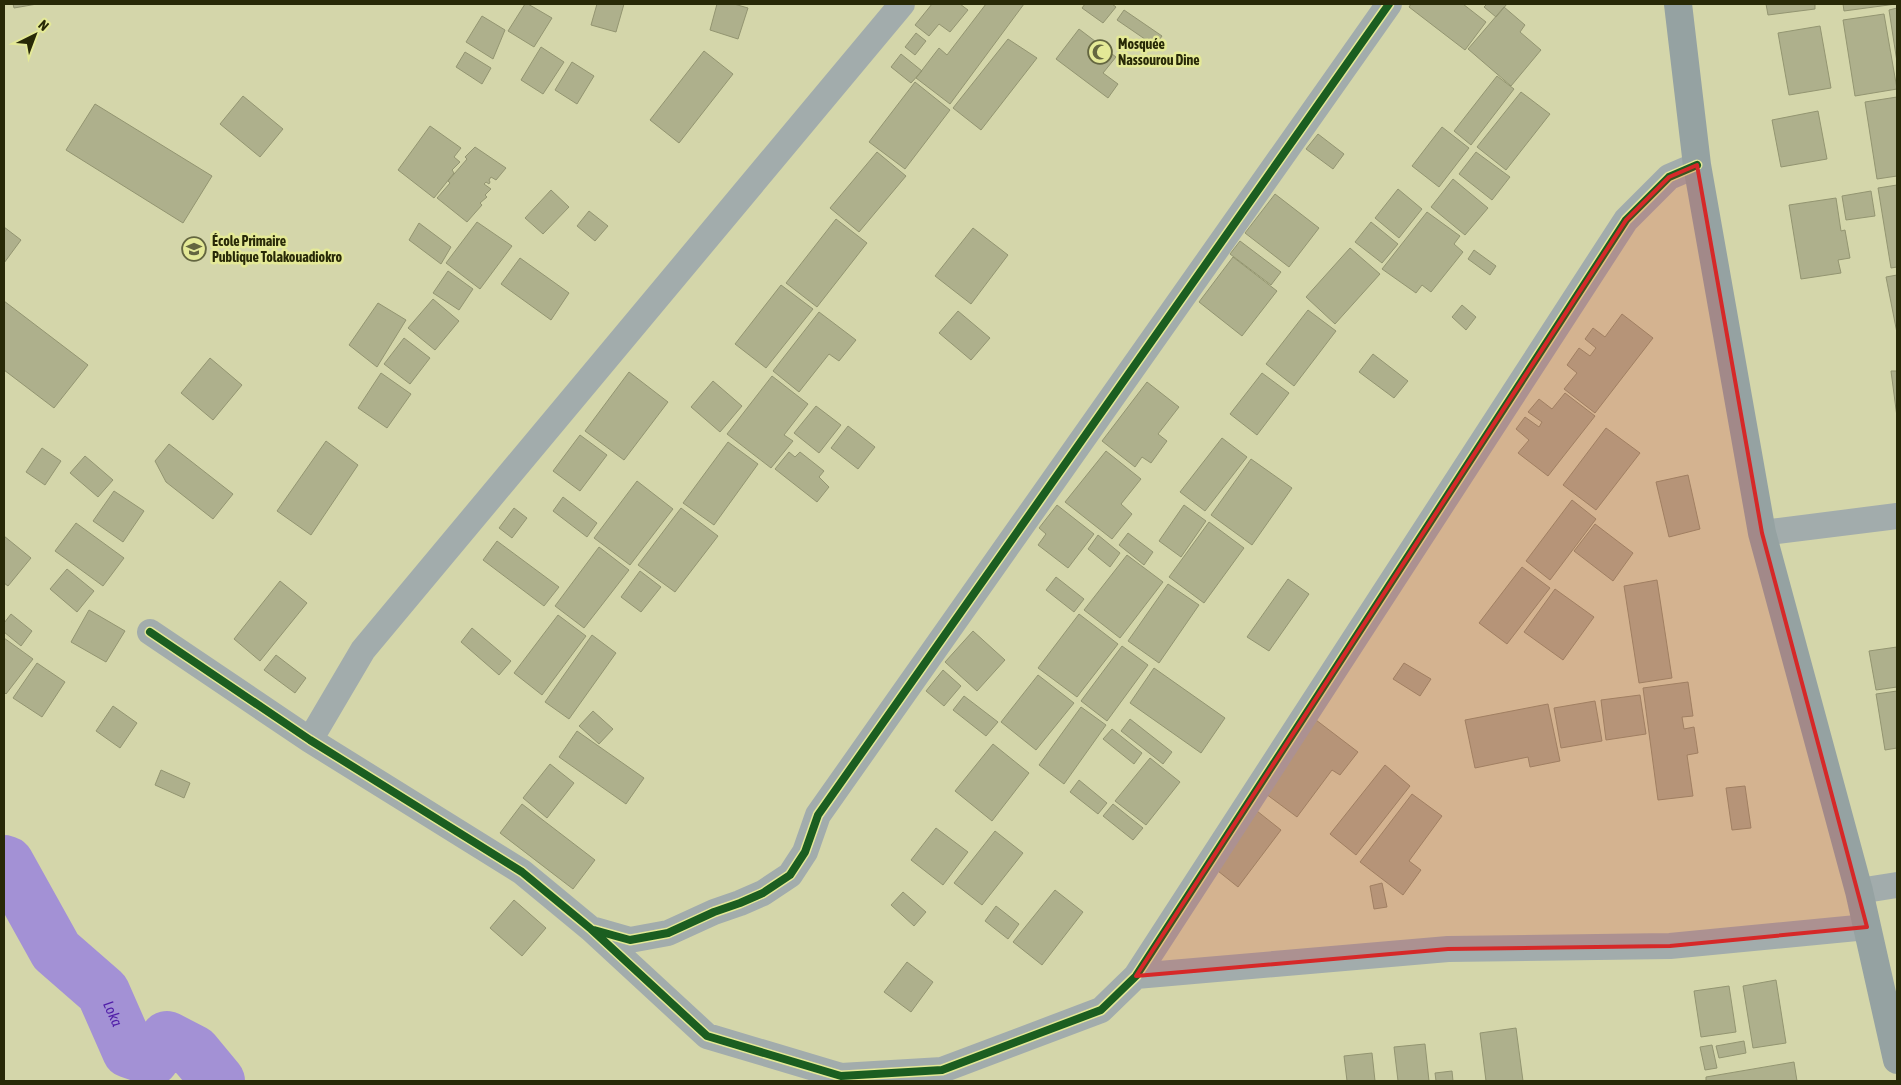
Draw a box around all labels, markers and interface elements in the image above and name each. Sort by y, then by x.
north arrow [10,10,60,60]
text: N [35,17,52,34]
place label: Mosquée Nassourou Dine [1118,36,1200,68]
mosque icon: Mosquée Nassourou Dine [1087,39,1113,65]
place label: École Primaire Publique Tolakouadiokro [212,233,342,265]
school or university icon: École Primaire Publique Tolakouadiokro [181,236,207,262]
water label: Loka [100,998,126,1029]

